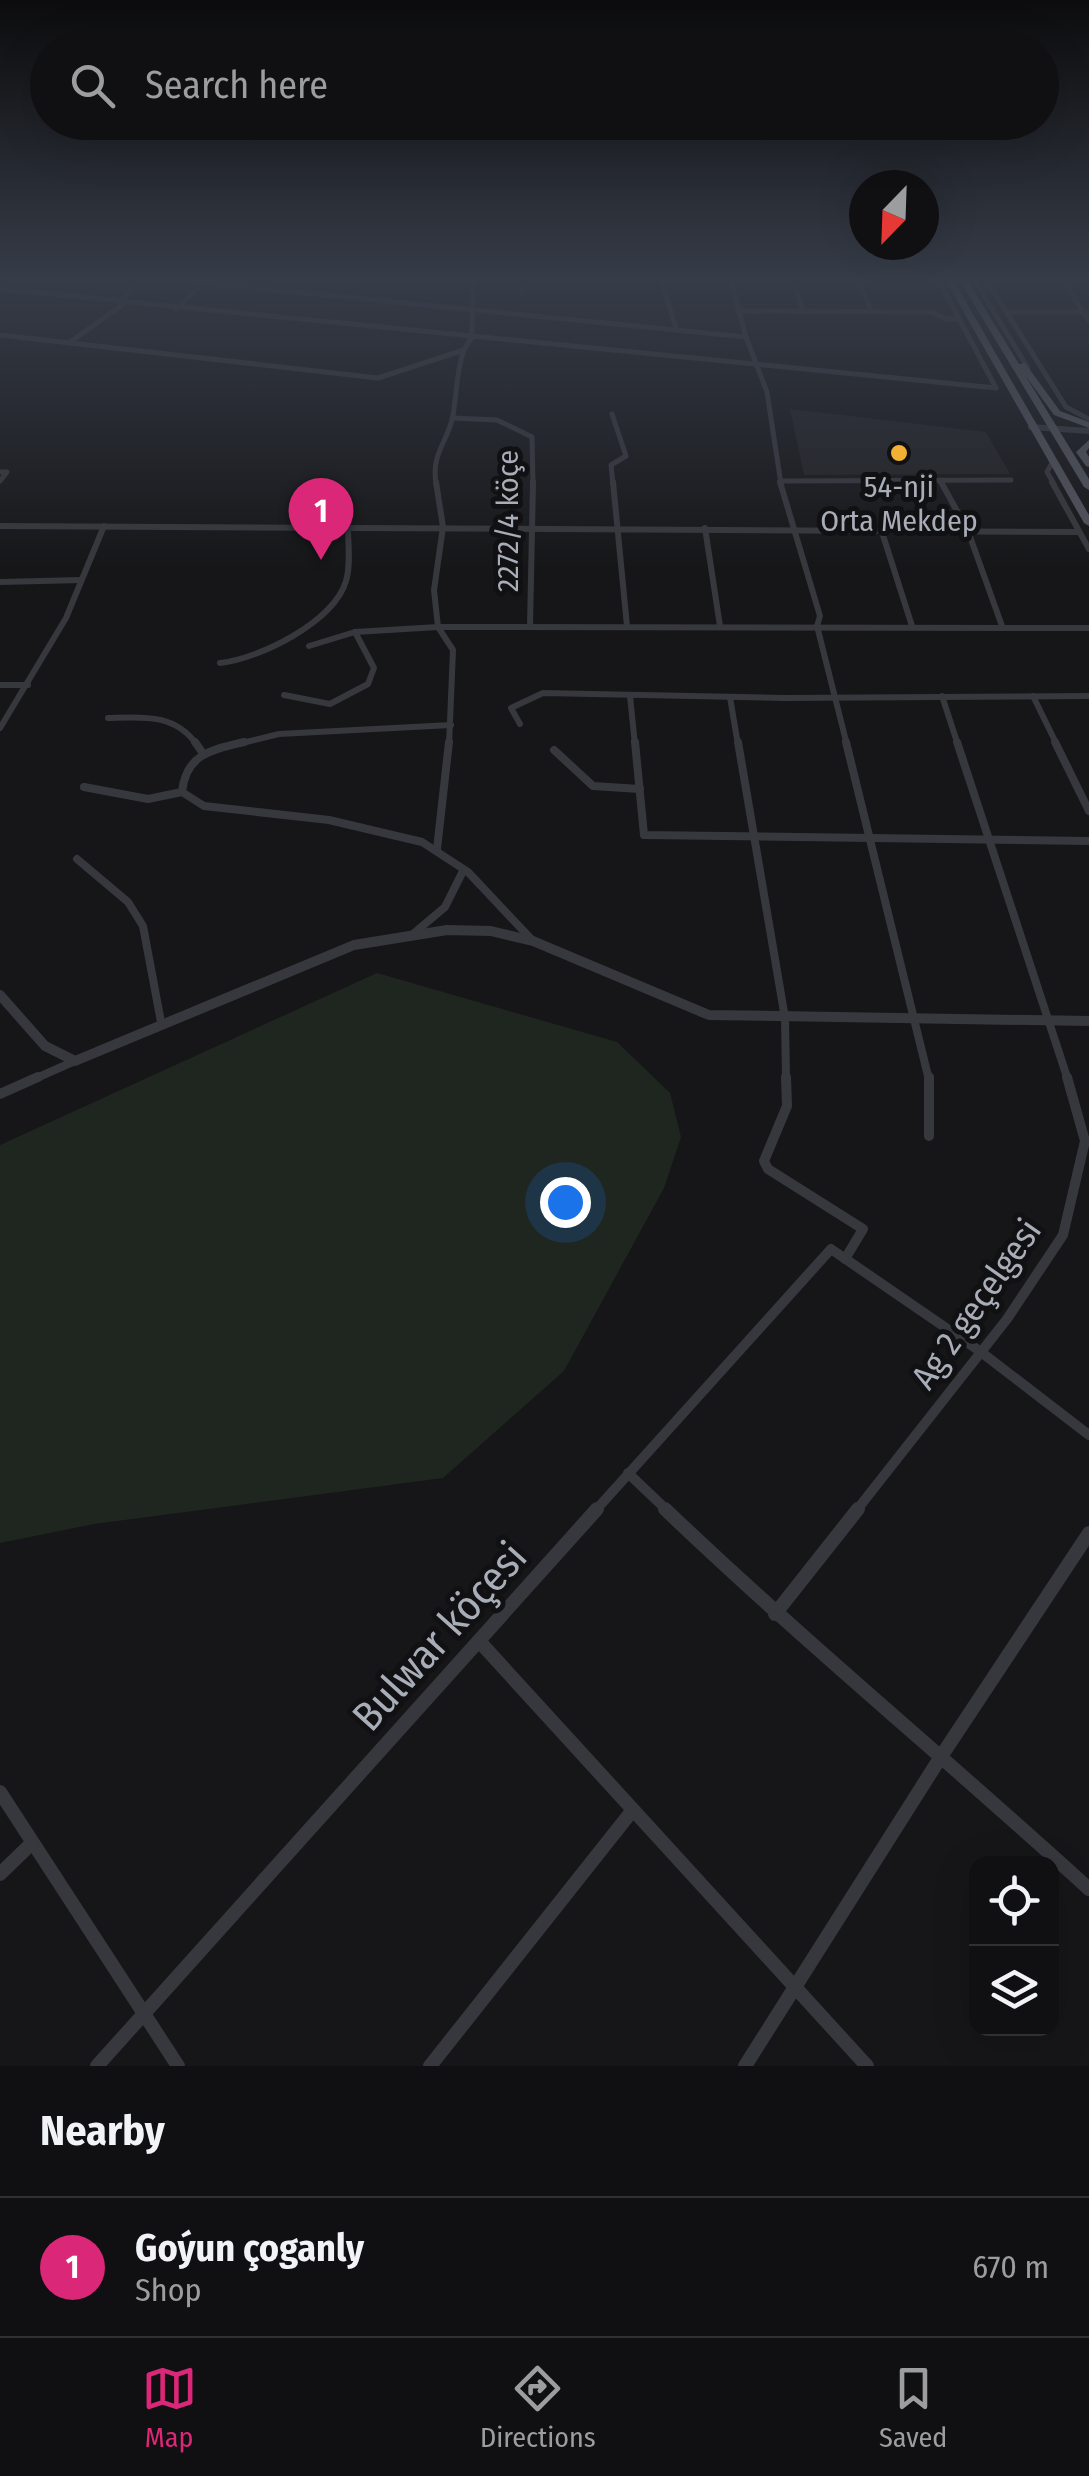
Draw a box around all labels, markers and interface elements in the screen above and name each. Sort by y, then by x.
search box [30,30,1059,140]
icon: search [65,58,120,113]
text: Search here [145,62,328,108]
north arrow [849,170,939,260]
marker: 54-nji Orta Mekdep [888,442,910,464]
street label: 2272/4 köçe [490,450,526,592]
place label: 54-nji Orta Mekdep [820,469,978,539]
pin: 1 [288,478,354,560]
your location [540,1177,591,1228]
street label: Ag 2 geçelgesi [902,1211,1050,1397]
street label: Bulwar köçesi [342,1532,537,1741]
map controls [969,1856,1059,2036]
button: locate [969,1856,1059,1946]
button: layers [969,1946,1059,2036]
text: Nearby [40,2106,165,2156]
text: Goýun çoganly [135,2225,364,2271]
text: 1 [66,2248,79,2286]
text: 670 m [972,2248,1049,2286]
text: Shop [135,2271,202,2309]
tab: Map [142,2361,197,2454]
tab: Directions [480,2361,596,2454]
tab: Saved [879,2361,947,2454]

